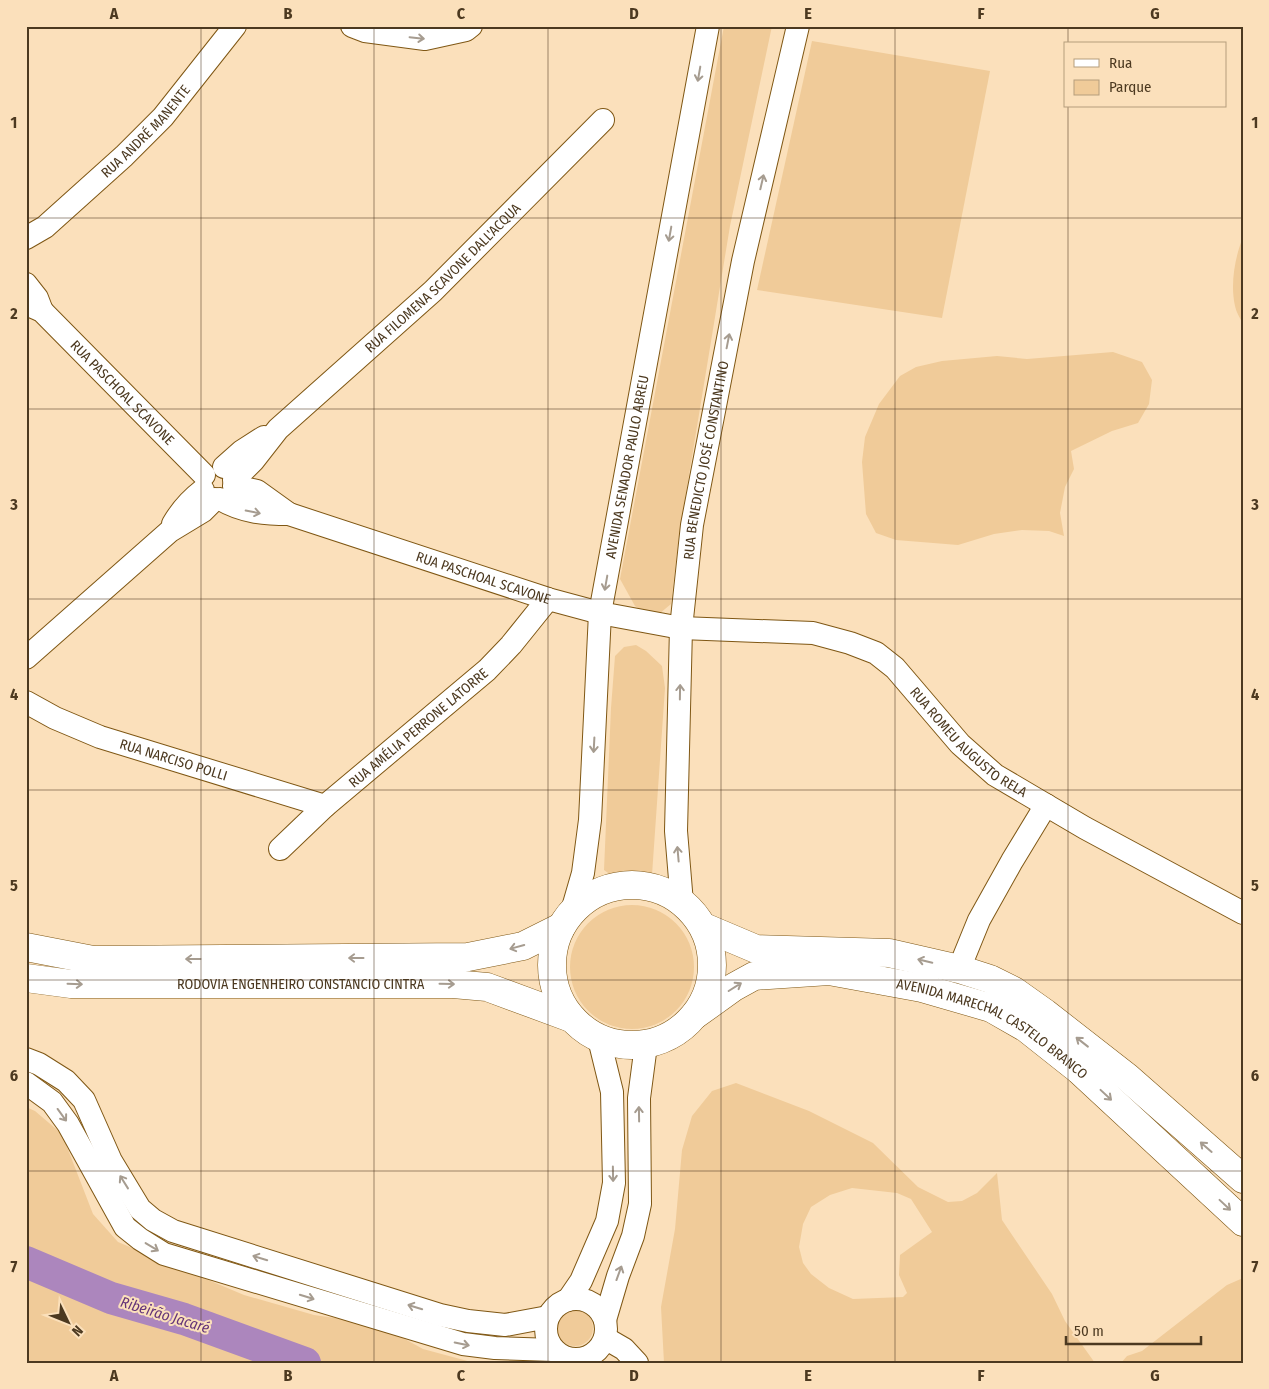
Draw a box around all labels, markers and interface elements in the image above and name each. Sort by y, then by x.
text: A [109,4,119,23]
text: B [284,4,293,23]
text: C [457,4,466,23]
text: D [629,4,639,23]
text: E [804,4,812,23]
text: F [977,4,985,23]
text: G [1150,4,1160,23]
one-way arrow [409,33,425,43]
legend [1064,42,1226,108]
text: Rua [1109,54,1132,72]
one-way arrow [694,66,704,82]
text: Parque [1109,78,1152,96]
street label: RUA ANDRÉ MANENTE [98,81,194,181]
text: 1 [11,113,17,132]
text: 1 [1252,113,1258,132]
one-way arrow [758,174,767,190]
street label: RUA FILOMENA SCAVONE DALL'ACQUA [362,200,525,356]
one-way arrow [664,226,674,242]
text: 2 [9,304,18,323]
text: 2 [1250,304,1259,323]
one-way arrow [723,333,733,349]
street label: RUA PASCHOAL SCAVONE [67,337,178,449]
street label: RUA BENEDICTO JOSÉ CONSTANTINO [680,359,733,561]
street label: AVENIDA SENADOR PAULO ABREU [602,374,653,560]
text: 3 [9,495,18,514]
text: 3 [1250,495,1259,514]
one-way arrow [245,507,261,517]
street label: RUA PASCHOAL SCAVONE [414,548,553,608]
one-way arrow [600,575,610,591]
street label: RUA AMÉLIA PERRONE LATORRE [346,665,492,791]
one-way arrow [675,684,685,700]
street label: RUA ROMEU AUGUSTO RELA [906,684,1030,801]
text: 4 [10,685,18,704]
text: 4 [1251,685,1259,704]
street label: RUA NARCISO POLLI [118,736,229,785]
one-way arrow [589,737,598,753]
one-way arrow [674,846,683,862]
text: 5 [10,876,18,895]
text: 5 [1251,876,1259,895]
one-way arrow [510,943,526,952]
one-way arrow [348,953,364,963]
one-way arrow [185,954,202,964]
one-way arrow [917,956,933,966]
street label: RODOVIA ENGENHEIRO CONSTANCIO CINTRA [177,976,425,993]
street label: AVENIDA MARECHAL CASTELO BRANCO [895,976,1091,1083]
one-way arrow [66,979,82,989]
one-way arrow [439,980,455,989]
one-way arrow [728,982,742,992]
one-way arrow [1076,1037,1089,1048]
text: 6 [10,1066,18,1085]
text: 6 [1251,1066,1259,1085]
one-way arrow [1099,1089,1112,1100]
one-way arrow [634,1106,644,1122]
one-way arrow [57,1108,67,1122]
one-way arrow [1200,1141,1213,1153]
one-way arrow [609,1166,618,1182]
one-way arrow [118,1175,129,1189]
one-way arrow [1218,1199,1231,1211]
one-way arrow [145,1242,159,1252]
one-way arrow [253,1253,268,1262]
text: 7 [11,1257,18,1276]
text: 7 [1252,1257,1259,1276]
one-way arrow [615,1266,624,1281]
water label: Ribeirão Jacaré [118,1293,212,1337]
one-way arrow [298,1293,314,1303]
north arrow [42,1296,92,1346]
one-way arrow [408,1302,423,1311]
scale bar [1066,1314,1202,1346]
text: N [68,1322,86,1339]
text: 50 m [1074,1322,1104,1340]
one-way arrow [454,1339,470,1349]
text: A [109,1366,119,1385]
text: B [284,1366,293,1385]
text: C [457,1366,466,1385]
text: D [629,1366,639,1385]
text: E [804,1366,812,1385]
text: F [977,1366,985,1385]
text: G [1150,1366,1160,1385]

